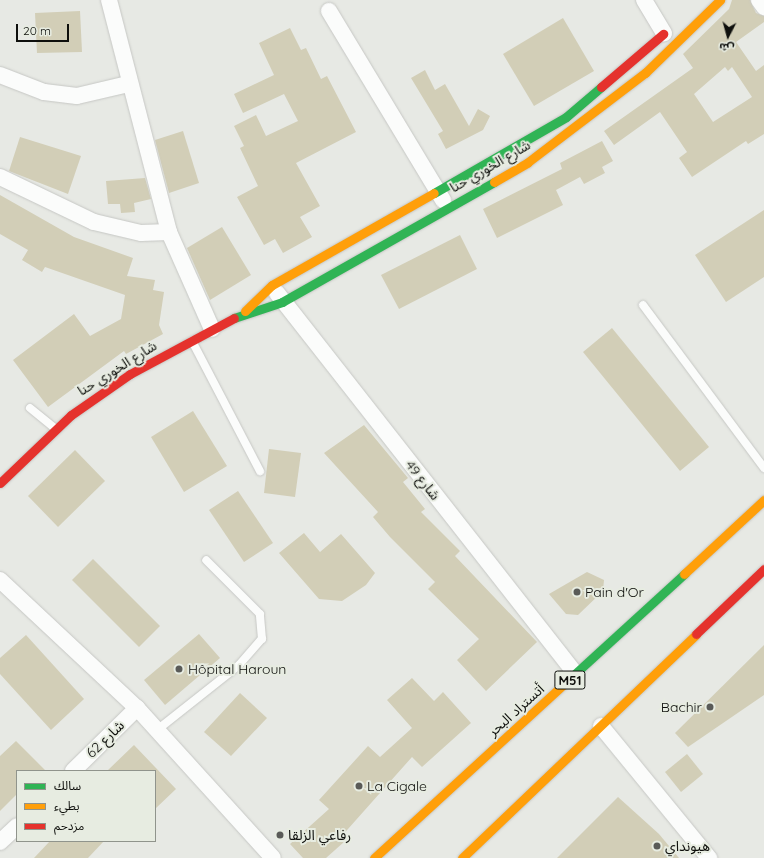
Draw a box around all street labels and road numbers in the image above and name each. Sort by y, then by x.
street label: شارع الخوري حنا [447,136,533,196]
street label: شارع الخوري حنا [74,337,160,399]
street label: شارع 49 [402,457,444,503]
road number: M51 [554,669,586,691]
street label: أتستراد البحر [484,680,548,740]
street label: شارع 62 [82,717,128,761]

